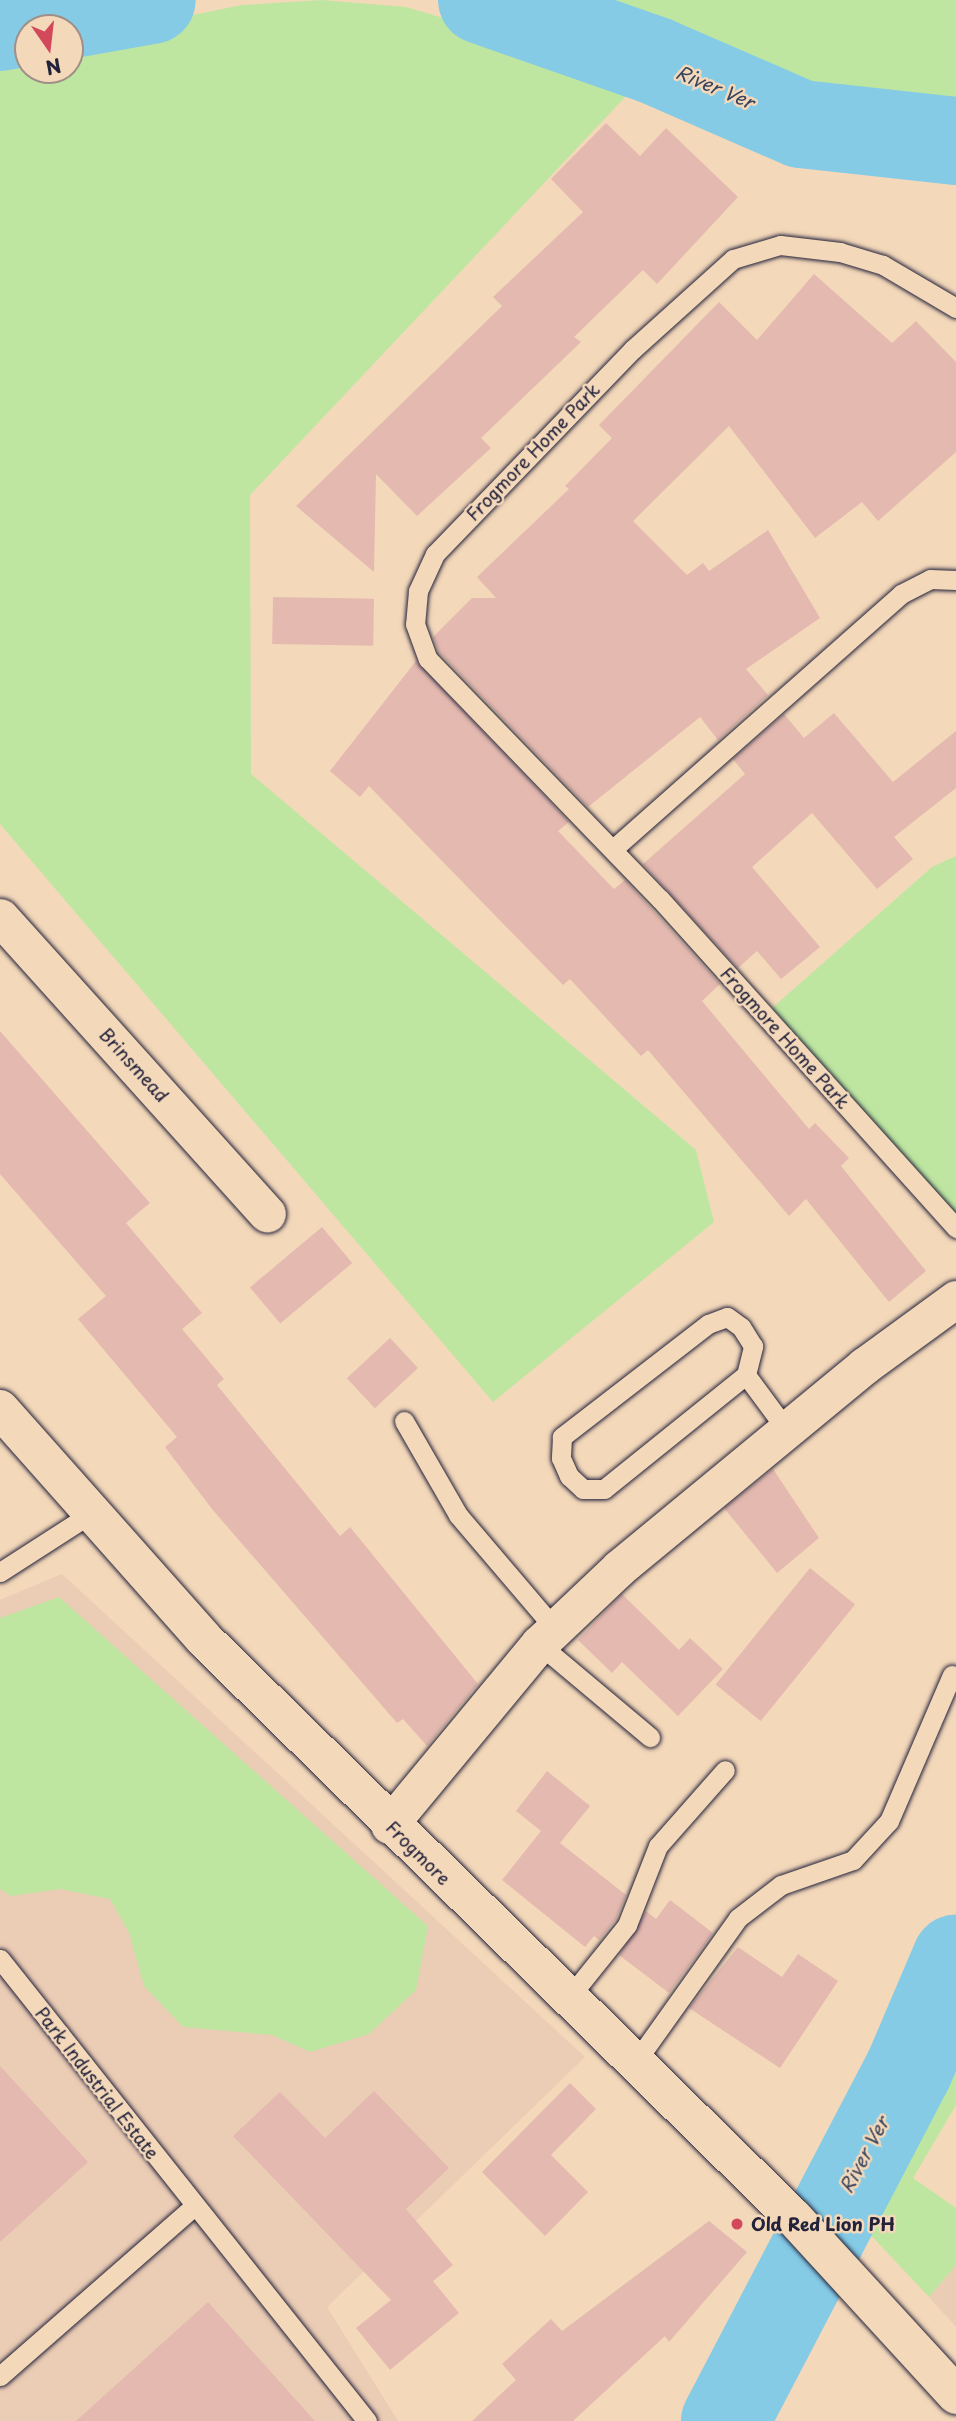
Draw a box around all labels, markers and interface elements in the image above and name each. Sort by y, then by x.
north arrow [14,14,84,84]
text: N [43,52,64,83]
water label: River Ver [672,60,758,114]
street label: Frogmore Home Park [461,378,605,526]
street label: Frogmore Home Park [716,963,854,1113]
street label: Brinsmead [95,1023,173,1107]
street label: Frogmore [381,1816,455,1890]
street label: Park Industrial Estate [31,2002,163,2164]
water label: River Ver [834,2113,894,2197]
place label: Old Red Lion PH [751,2213,898,2235]
marker: Old Red Lion PH [729,2216,745,2232]

